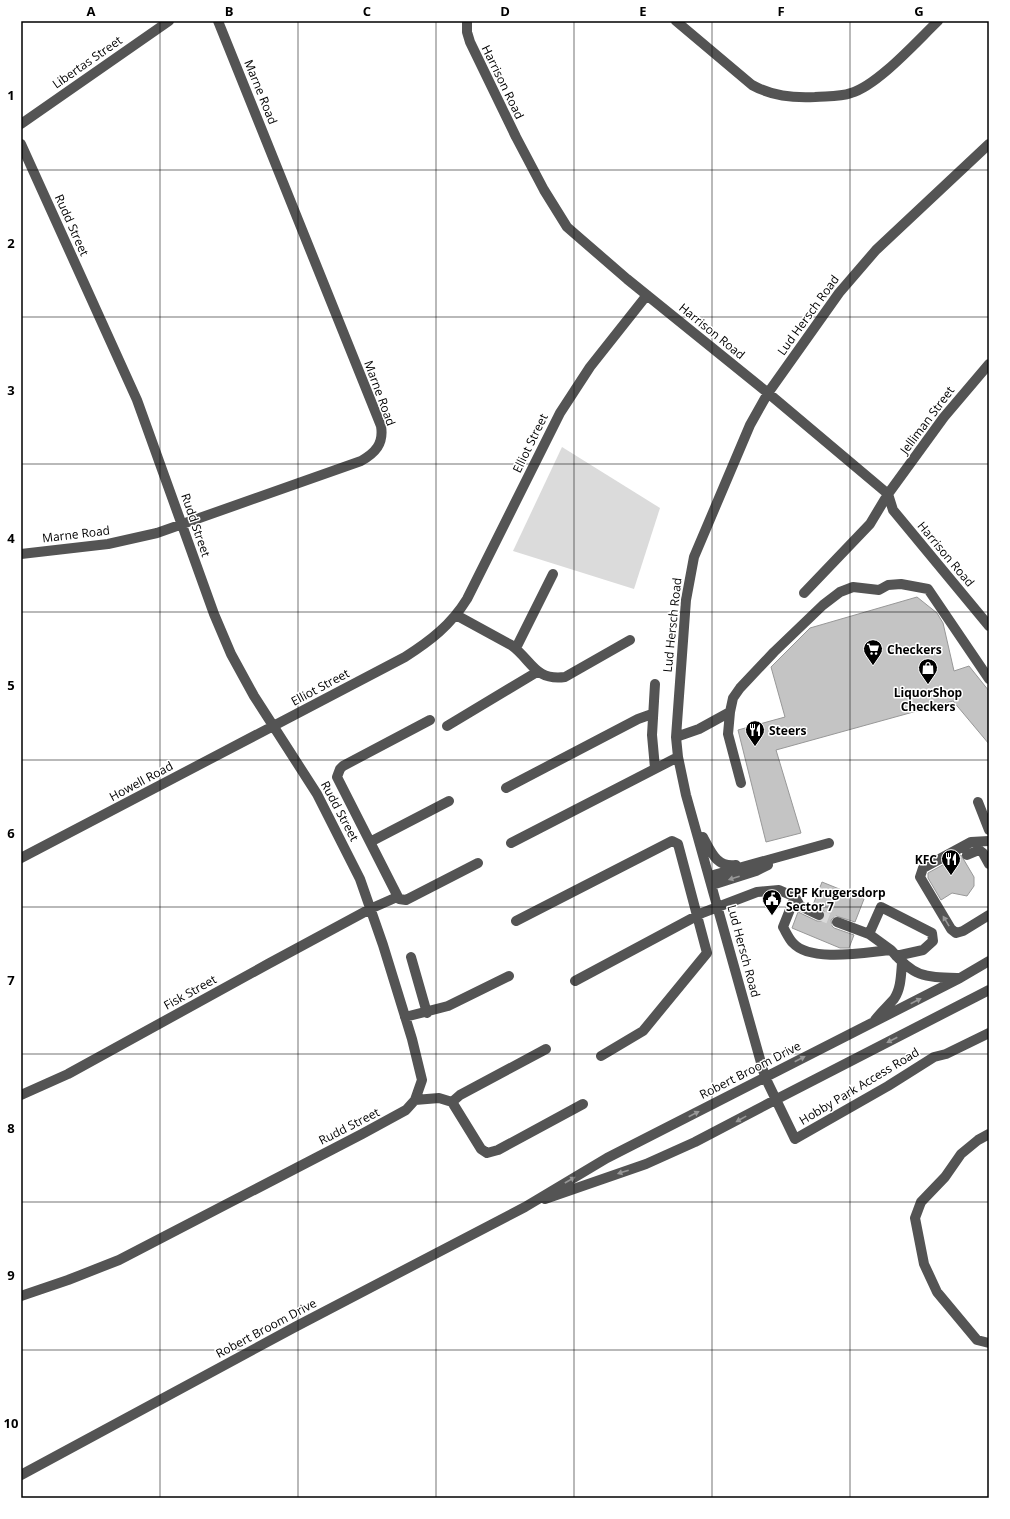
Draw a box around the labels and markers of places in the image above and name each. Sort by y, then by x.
supermarket icon: Checkers [862,638,884,666]
place label: Checkers [887,641,942,658]
shop icon: LiquorShop Checkers [917,657,939,685]
place label: LiquorShop Checkers [894,684,963,715]
restaurant icon: Steers [744,719,766,747]
place label: Steers [769,722,806,739]
restaurant icon: KFC [940,848,962,876]
place label: KFC [915,851,937,868]
place label: CPF Krugersdorp Sector 7 [786,884,886,915]
public building icon: CPF Krugersdorp Sector 7 [761,888,783,916]

